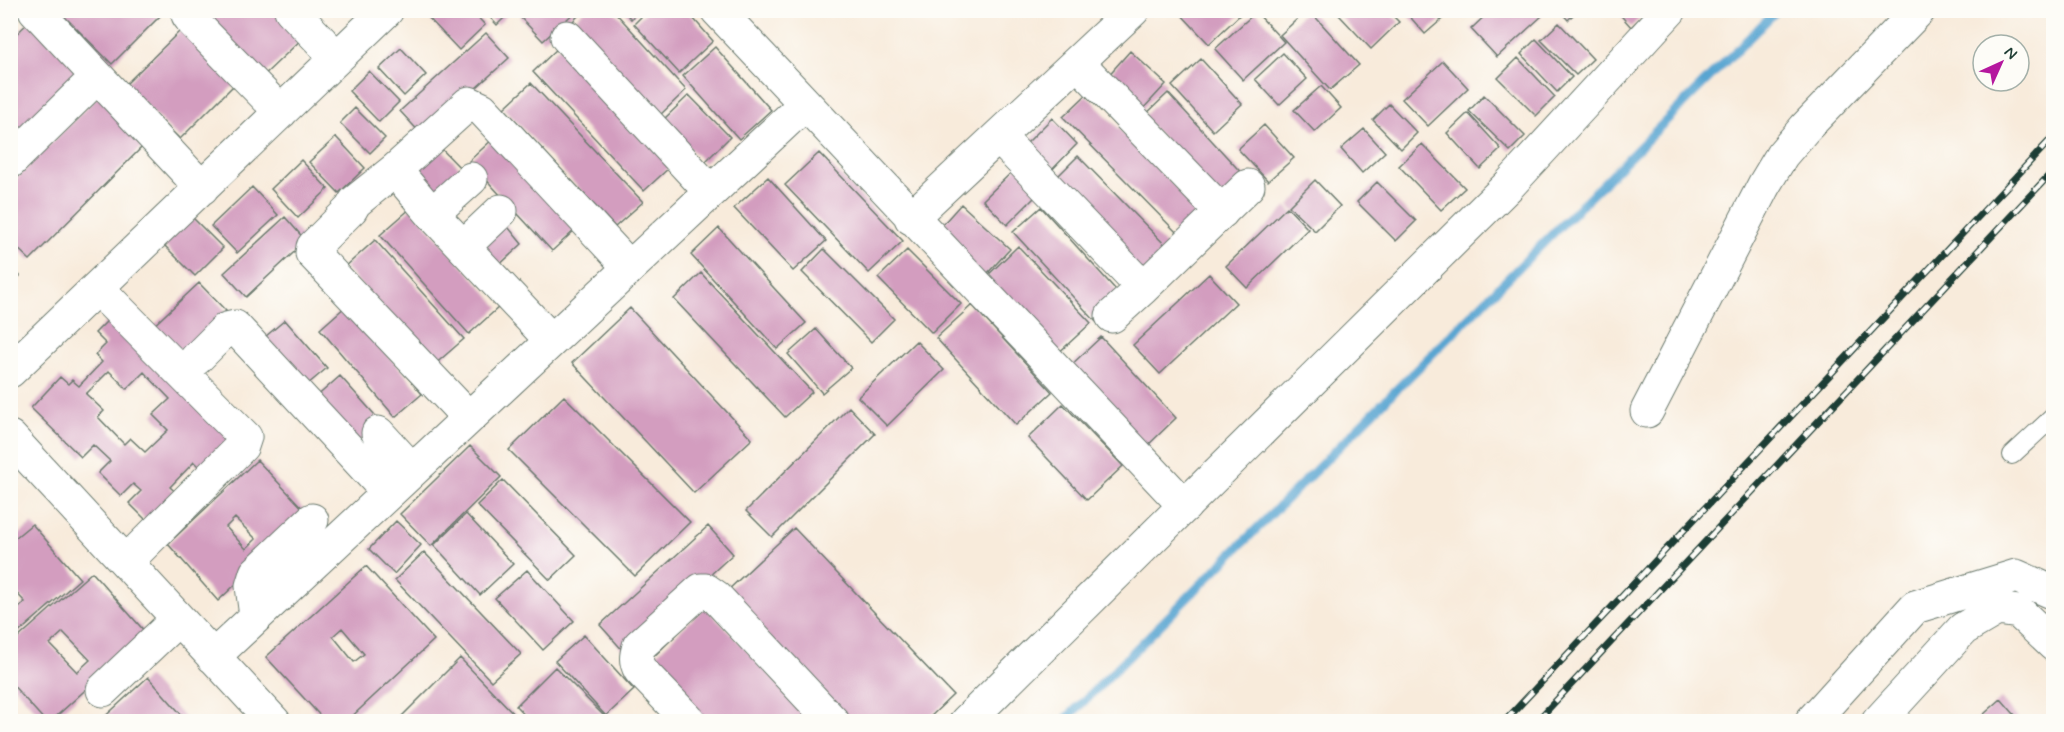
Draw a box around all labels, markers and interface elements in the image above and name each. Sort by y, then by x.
north arrow [1971,33,2031,93]
text: N [1999,42,2022,65]

